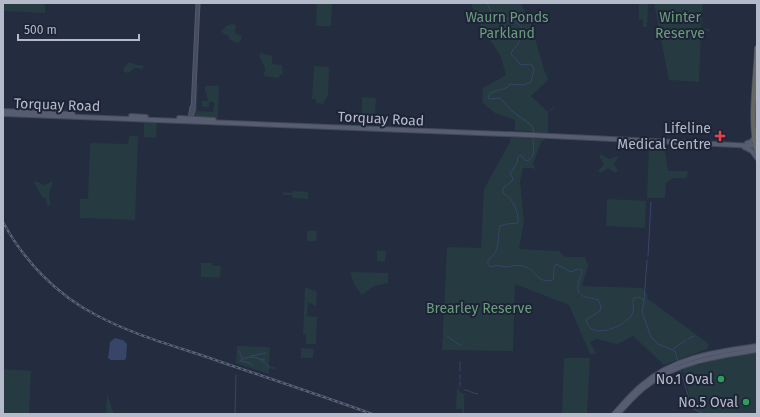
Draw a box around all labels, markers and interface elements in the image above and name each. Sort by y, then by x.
park label: Waurn Ponds Parkland [465,9,549,42]
park label: Winter Reserve [655,9,705,42]
scale bar [18,16,139,42]
text: 500 m [24,23,57,37]
street label: Torquay Road [14,95,100,115]
street label: Torquay Road [337,108,425,130]
place label: Lifeline Medical Centre [617,120,711,153]
marker: Lifeline Medical Centre [714,130,726,142]
park label: Brearley Reserve [426,300,532,317]
place label: No.1 Oval [656,371,713,388]
marker: No.1 Oval [716,374,726,384]
place label: No.5 Oval [678,394,738,411]
marker: No.5 Oval [741,397,751,407]

